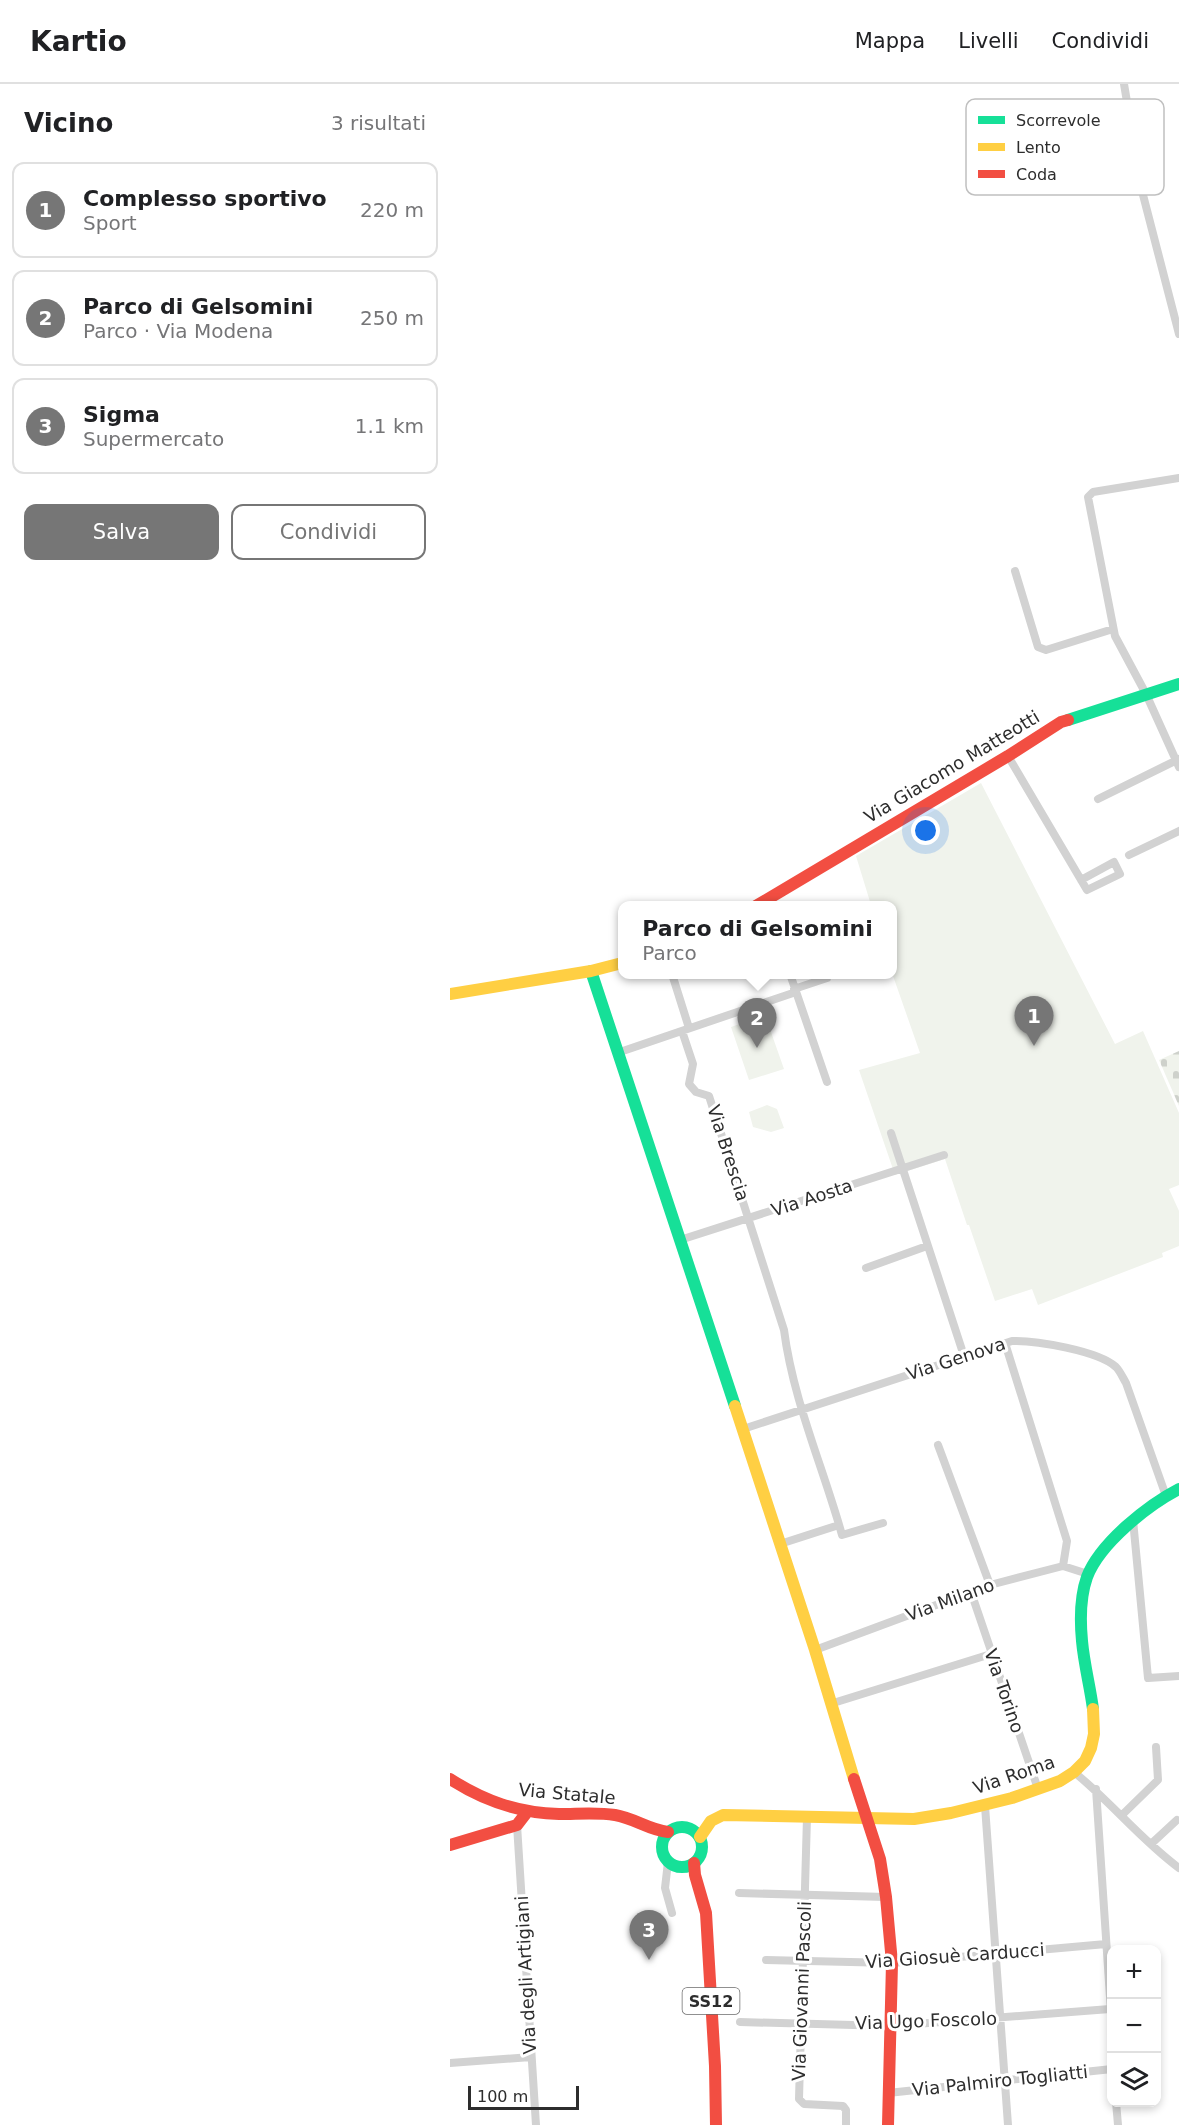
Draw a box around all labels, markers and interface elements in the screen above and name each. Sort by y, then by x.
text: Kartio [30,25,127,58]
text: Mappa [855,29,925,53]
text: Livelli [958,29,1019,53]
text: Condividi [1052,29,1149,53]
legend [966,99,1164,195]
text: Vicino [24,108,113,138]
text: 3 risultati [331,111,426,135]
text: Scorrevole [1016,111,1101,130]
text: Lento [1016,138,1061,157]
text: Coda [1016,165,1057,184]
text: Complesso sportivo [83,186,327,211]
text: 1 [39,198,52,222]
text: 220 m [360,198,424,222]
text: Sport [83,211,137,235]
text: Parco di Gelsomini [83,294,313,319]
text: 2 [39,306,52,330]
text: 250 m [360,306,424,330]
text: Parco · Via Modena [83,319,273,343]
text: Sigma [83,402,160,427]
text: 3 [39,414,52,438]
text: 1.1 km [355,414,424,438]
text: Supermercato [83,427,224,451]
button: Salva [24,504,219,560]
button: Condividi [231,504,426,560]
street label: Via Giacomo Matteotti [860,706,1043,827]
your location [911,816,940,845]
popup [618,901,897,979]
text: Parco di Gelsomini [642,916,873,941]
text: Parco [642,941,697,965]
pin: 1 [1014,996,1054,1046]
pin: 2 [738,998,776,1048]
street label: Via Brescia [703,1102,754,1203]
street label: Via Aosta [769,1175,855,1221]
street label: Via Genova [904,1333,1008,1384]
street label: Via Milano [903,1574,997,1625]
street label: Via Torino [980,1646,1029,1736]
street label: Via Roma [970,1751,1057,1798]
street label: Via Statale [518,1779,616,1808]
street label: Via degli Artigiani [511,1895,540,2055]
street label: Via Giovanni Pascoli [788,1901,815,2081]
pin: 3 [630,1910,668,1960]
street label: Via Giosuè Carducci [865,1939,1045,1972]
map controls [1107,1945,1161,2107]
button: + [1107,1945,1161,1999]
road number: SS12 [682,1988,740,2014]
button: − [1107,1999,1161,2053]
street label: Via Ugo Foscolo [855,2008,997,2033]
button: layers [1107,2053,1161,2107]
street label: Via Palmiro Togliatti [911,2061,1089,2100]
scale bar [468,2083,579,2110]
text: 100 m [477,2087,528,2106]

